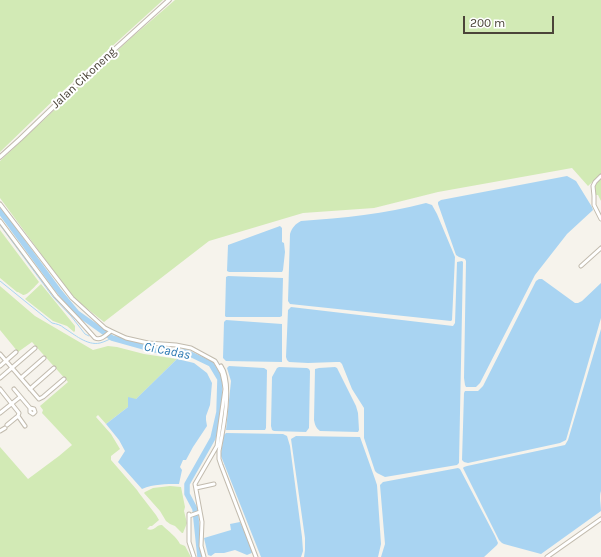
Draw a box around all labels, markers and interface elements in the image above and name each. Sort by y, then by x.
scale bar [465,8,556,34]
text: 200 m [470,16,505,30]
street label: Jalan Cikoneng [49,44,119,112]
water label: Ci Cadas [143,339,191,363]

